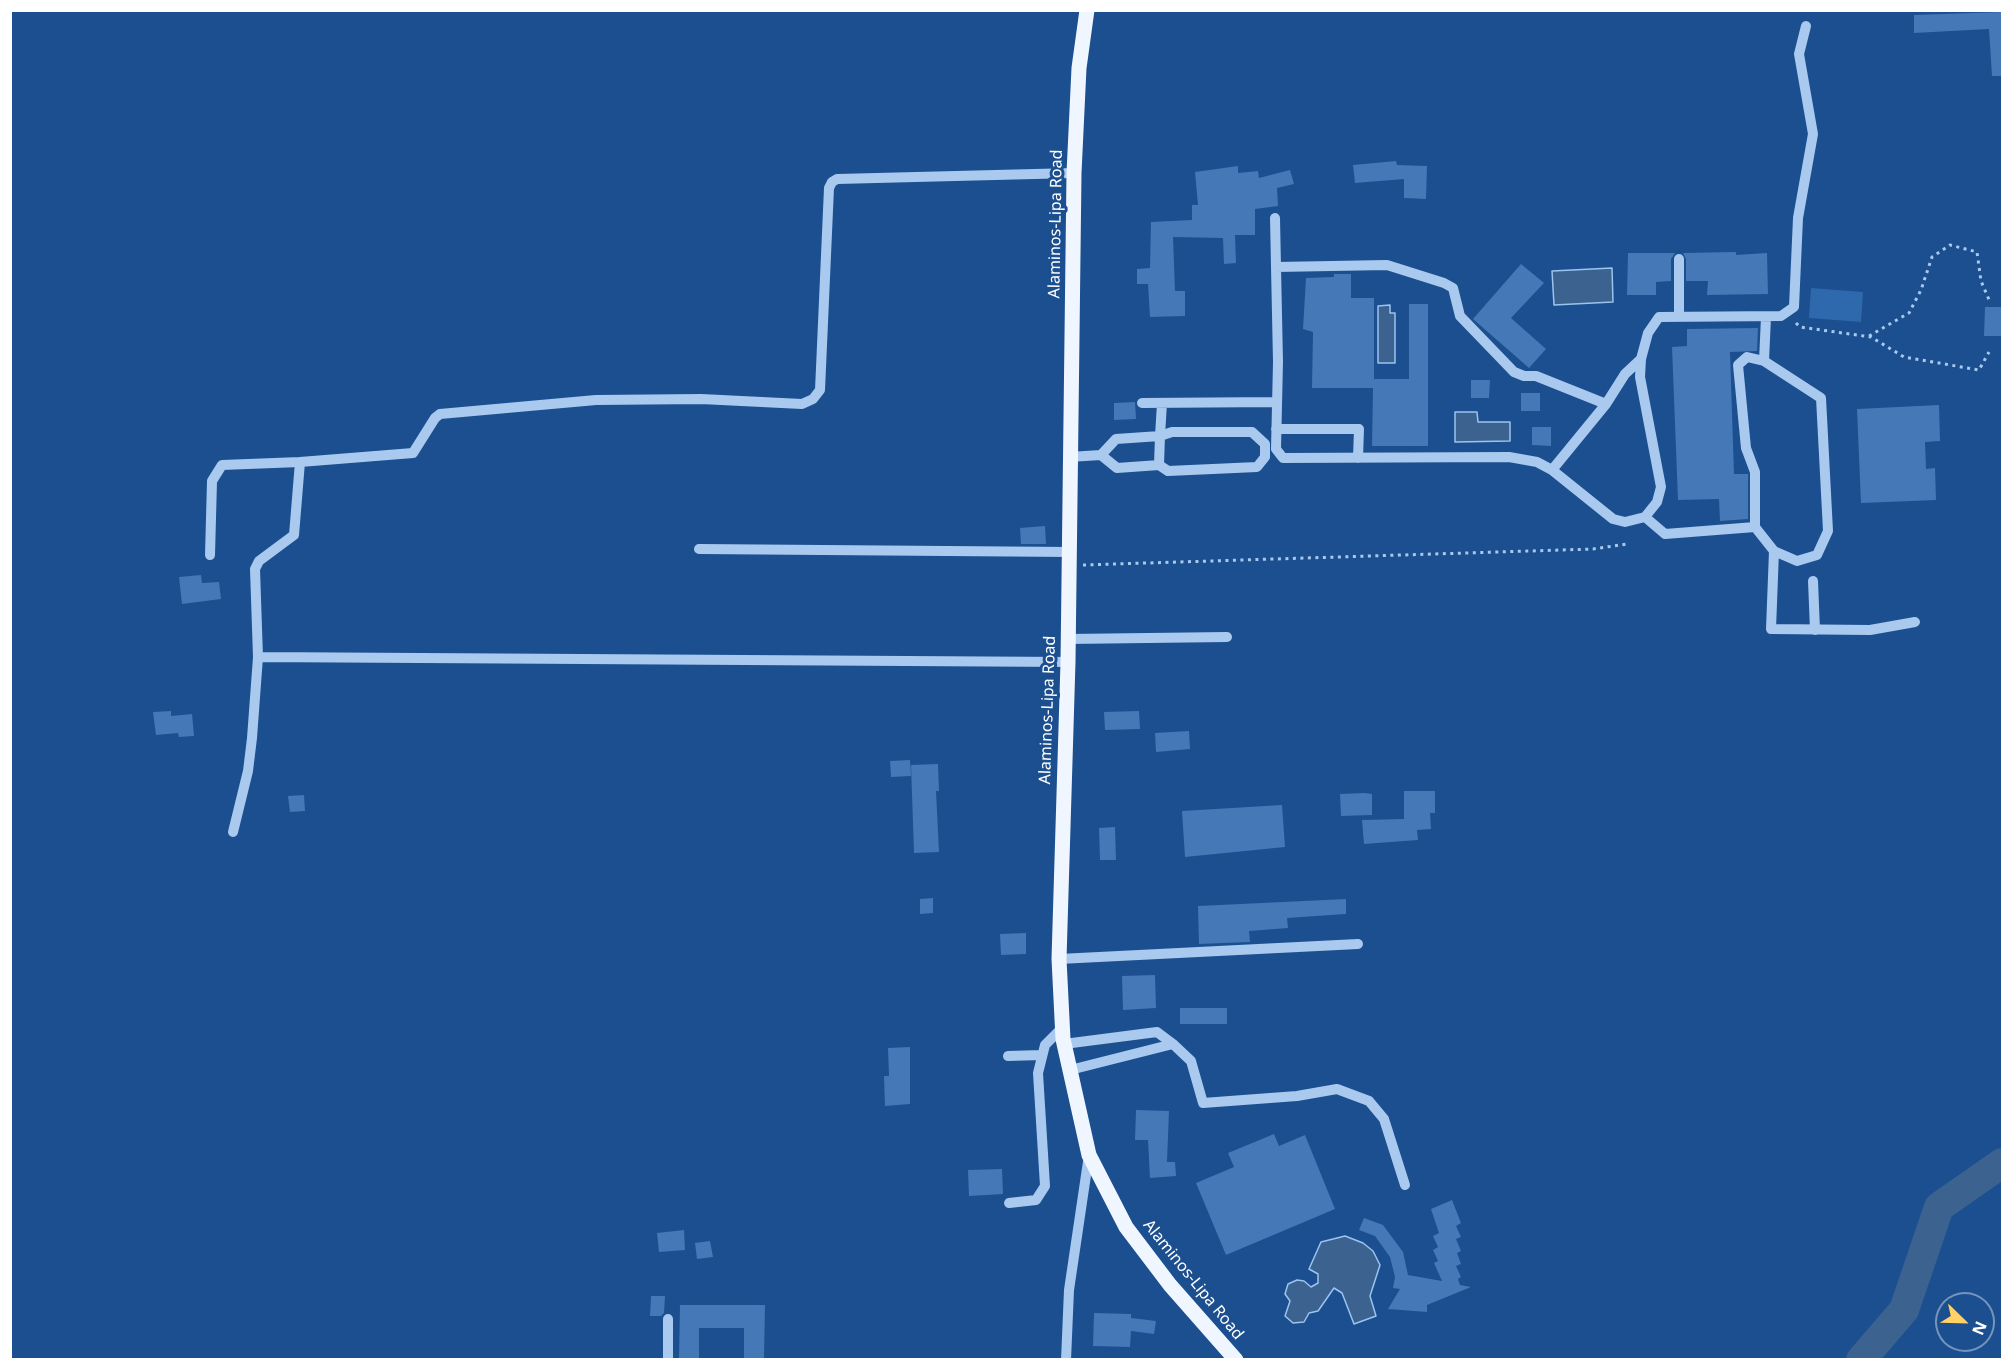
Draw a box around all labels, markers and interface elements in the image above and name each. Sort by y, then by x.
street label: Alaminos-Lipa Road [1045,149,1067,299]
street label: Alaminos-Lipa Road [1036,635,1060,785]
street label: Alaminos-Lipa Road [1139,1216,1247,1344]
north arrow [1935,1292,1995,1352]
text: N [1967,1318,1992,1339]

